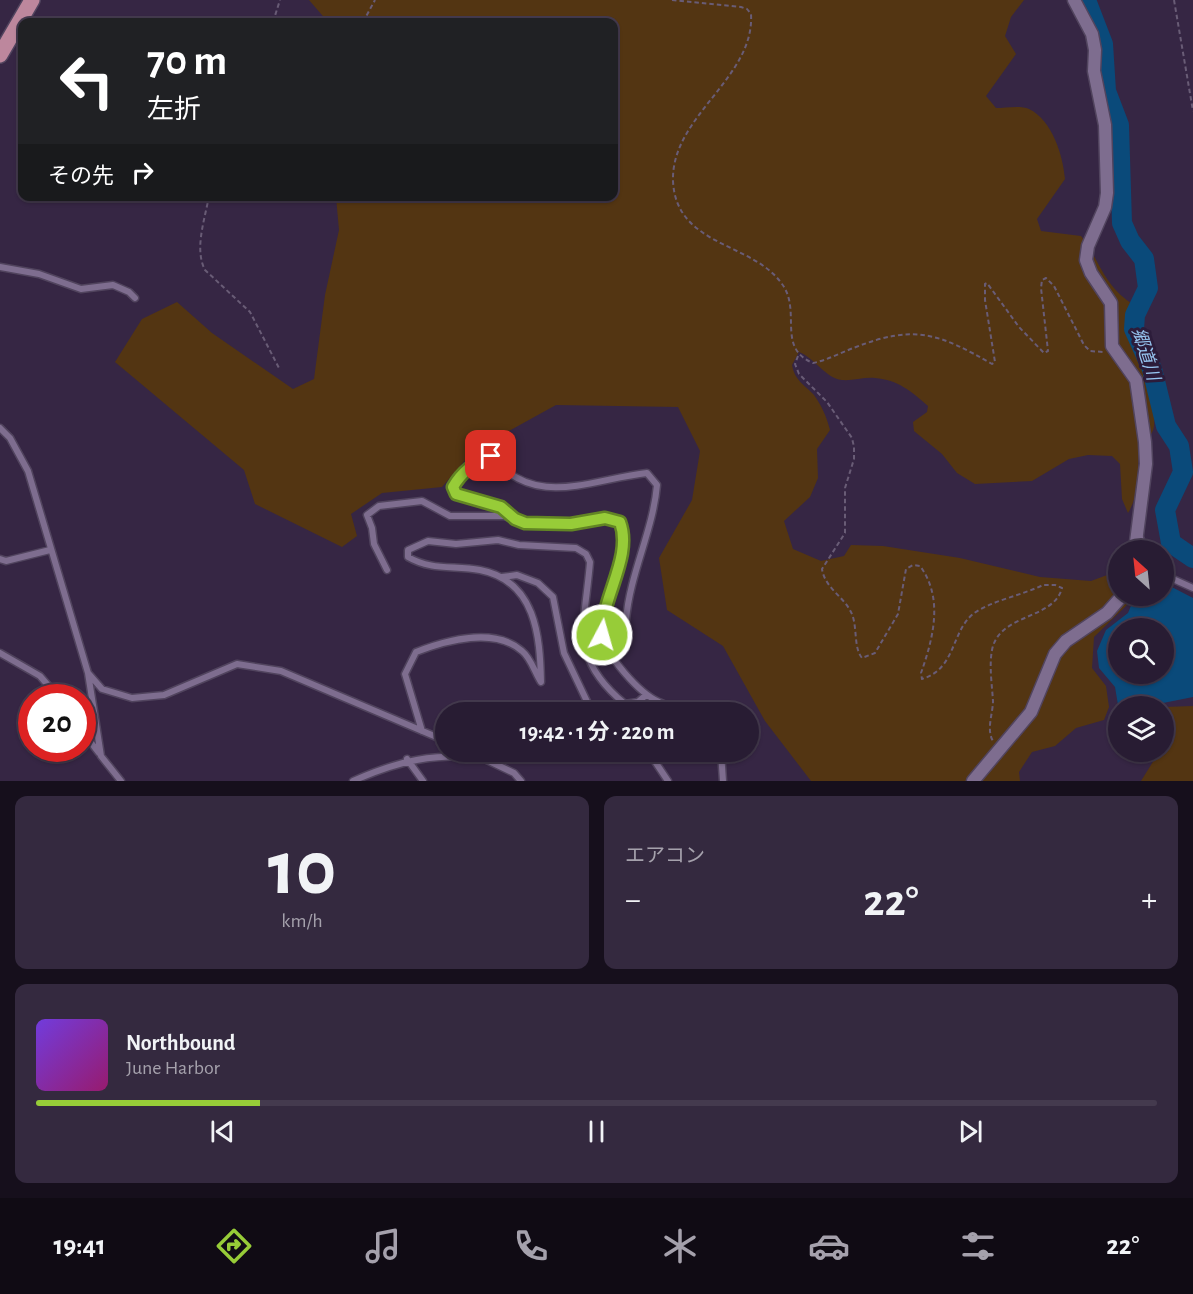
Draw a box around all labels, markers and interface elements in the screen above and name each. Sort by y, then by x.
text: 70 m [147,40,227,82]
icon: left [48,42,126,120]
text: 左折 [147,96,201,123]
icon: right [126,156,159,189]
text: その先 [48,165,114,187]
water label: 郷道川 [1128,325,1164,385]
pin [465,430,516,481]
icon: arrive [474,439,507,472]
north arrow [1108,540,1174,606]
map controls [1108,540,1174,762]
position arrow [570,603,634,667]
button: search [1108,618,1174,684]
speed limit sign: 20 [18,684,96,762]
button: layers [1108,696,1174,762]
text: 19:42 · 1 分 · 220 m [520,721,674,743]
text: 10 [268,831,336,909]
text: エアコン [625,846,705,866]
text: 22° [863,879,919,924]
text: − [625,884,641,917]
text: + [1141,884,1157,917]
text: km/h [281,911,323,931]
text: Northbound [126,1032,235,1054]
text: June Harbor [126,1058,220,1078]
icon: previous [206,1115,239,1148]
icon: pause [580,1115,613,1148]
icon: next [954,1115,987,1148]
icon: directions [213,1225,255,1267]
icon: music [362,1225,404,1267]
icon: phone [510,1225,552,1267]
icon: climate [659,1225,701,1267]
icon: car [808,1225,850,1267]
icon: filters [957,1225,999,1267]
text: 19:41 [53,1232,106,1259]
text: 22° [1106,1232,1140,1259]

